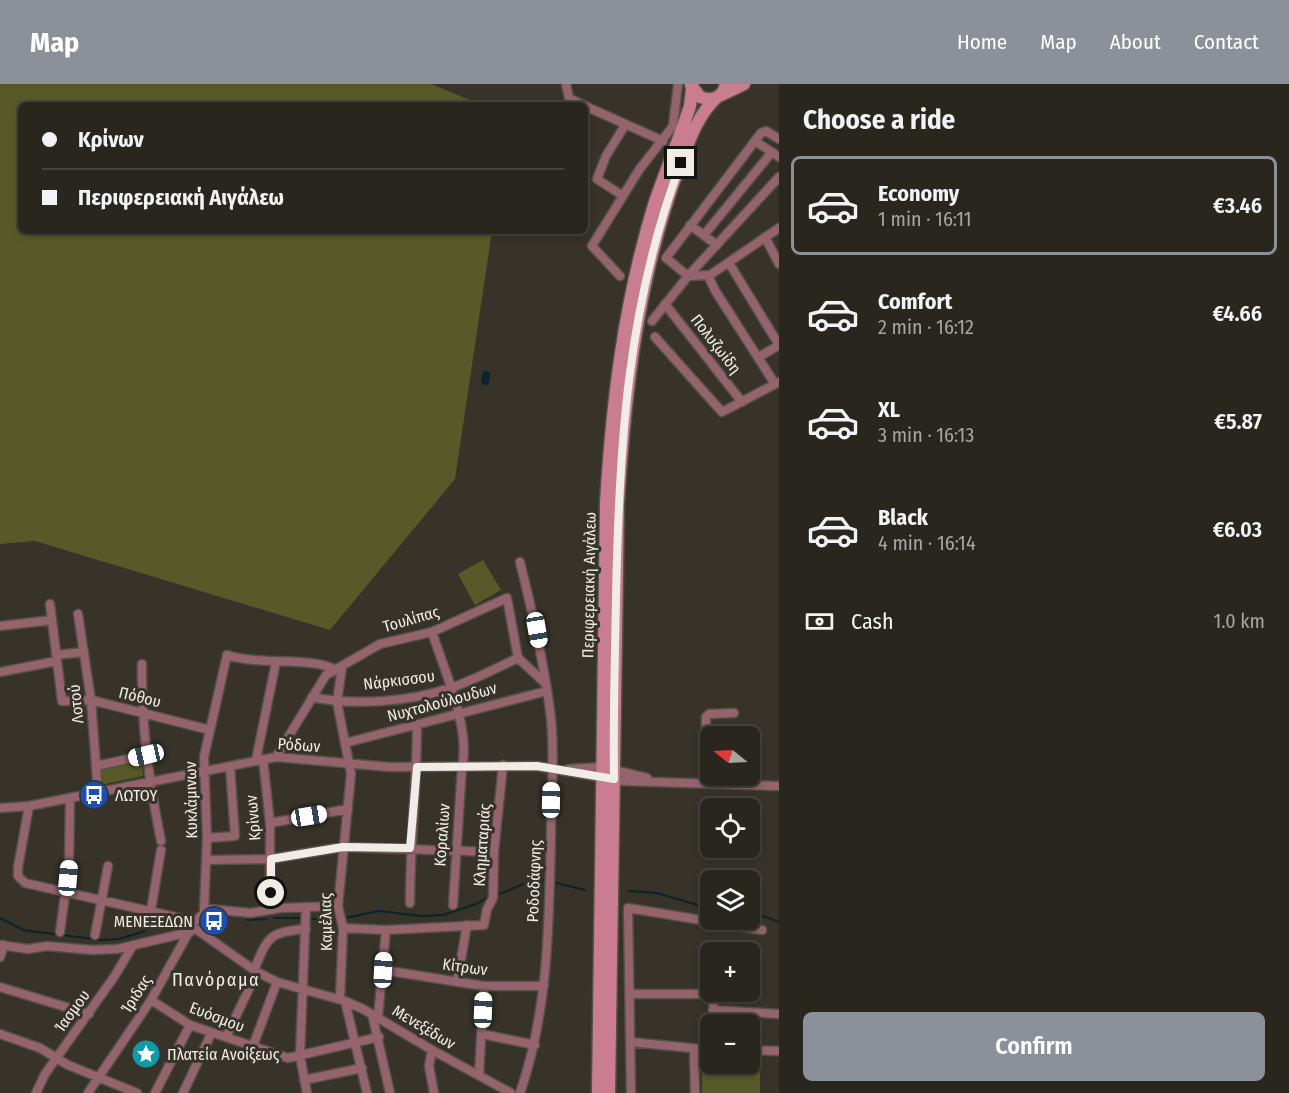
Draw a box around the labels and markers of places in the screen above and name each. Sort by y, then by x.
bus stop icon: ΛΩΤΟΥ [78,779,110,811]
place label: ΛΩΤΟΥ [115,786,157,805]
bus stop icon: ΜΕΝΕΞΕΔΩΝ [198,905,230,937]
place label: ΜΕΝΕΞΕΔΩΝ [114,912,193,931]
place icon: Πλατεία Ανοίξεως [130,1038,162,1070]
place label: Πλατεία Ανοίξεως [167,1045,280,1064]

